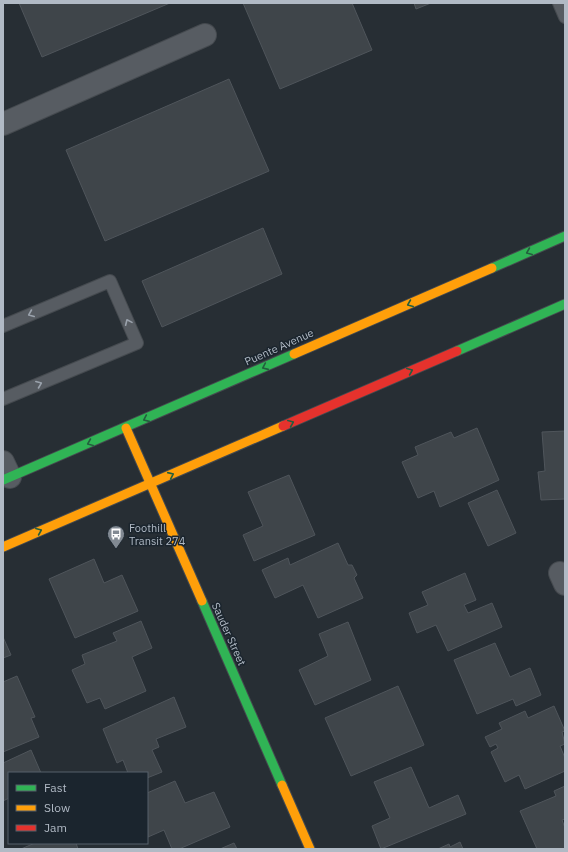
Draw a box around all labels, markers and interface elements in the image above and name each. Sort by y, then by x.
one-way arrow [526,247,534,255]
one-way arrow [407,299,414,307]
one-way arrow [28,309,36,317]
one-way arrow [125,318,133,326]
street label: Puente Avenue [242,325,316,369]
one-way arrow [262,362,270,370]
one-way arrow [405,368,413,376]
one-way arrow [35,381,43,389]
one-way arrow [143,414,150,422]
one-way arrow [286,420,294,428]
one-way arrow [86,438,94,446]
one-way arrow [168,471,175,479]
place label: Foothill Transit 274 [129,521,186,548]
bus stop icon: Foothill Transit 274 [106,524,126,549]
one-way arrow [35,528,42,536]
street label: Sauder Street [209,600,249,668]
legend [8,772,148,844]
text: Fast [44,780,67,795]
text: Slow [44,800,70,815]
text: Jam [44,820,67,835]

